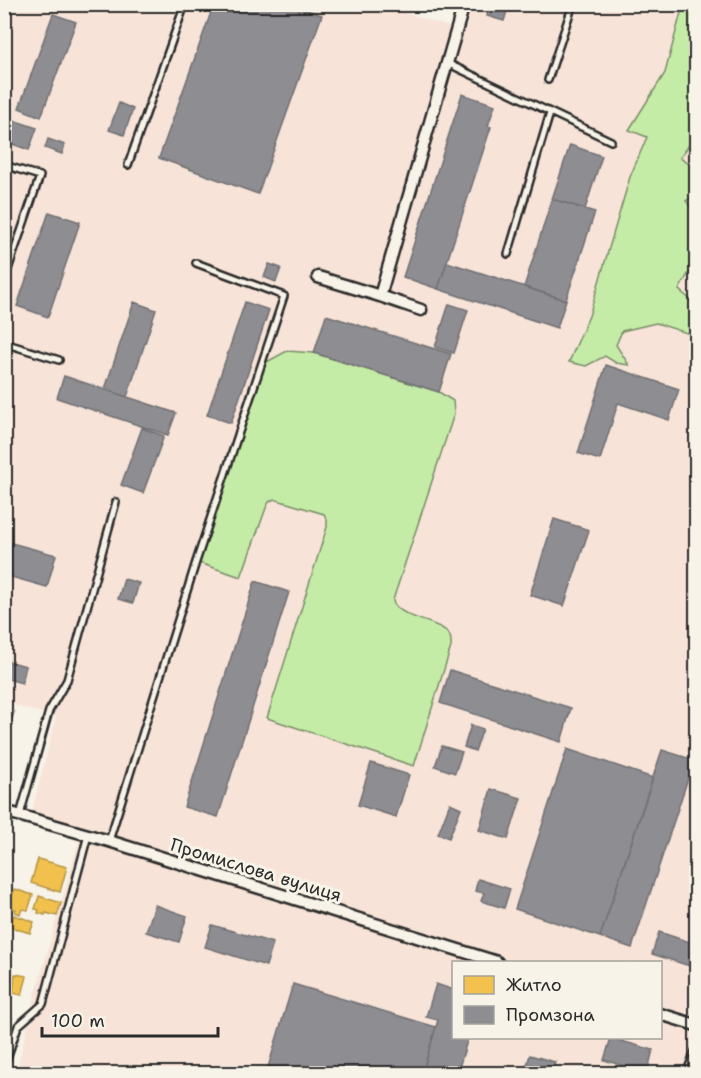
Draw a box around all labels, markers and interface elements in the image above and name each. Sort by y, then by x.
street label: Промислова вулиця [167,833,345,907]
legend [452,961,662,1039]
text: Житло [506,973,562,997]
scale bar [42,1000,218,1038]
text: Промзона [506,1003,595,1027]
text: 100 m [51,1009,105,1033]

